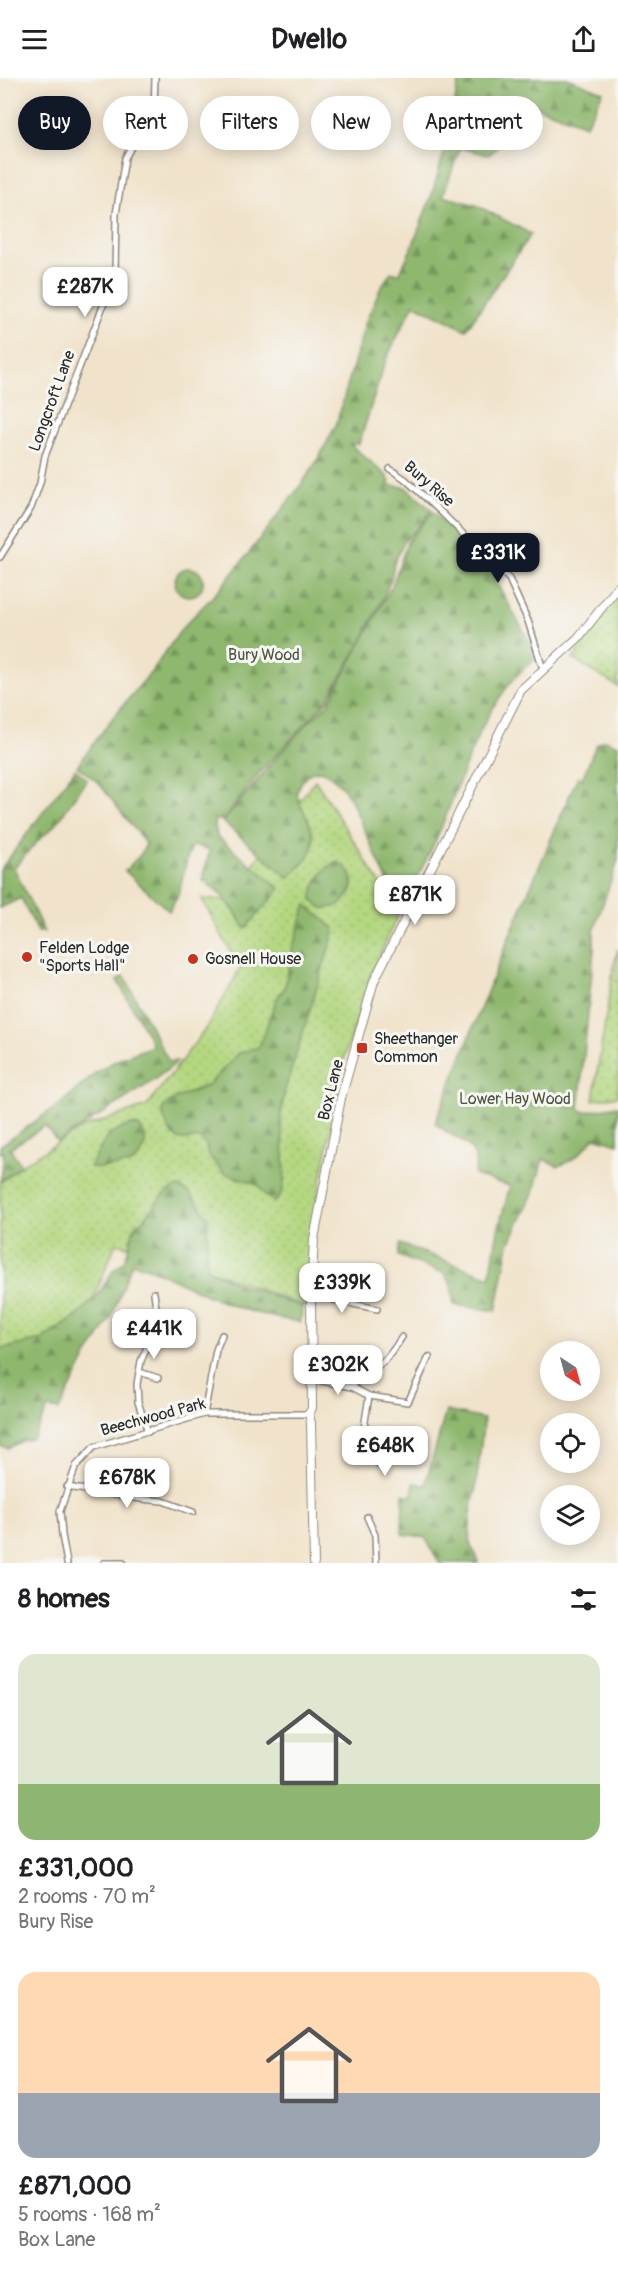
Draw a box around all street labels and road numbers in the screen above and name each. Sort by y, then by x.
street label: Longcroft Lane [24,348,80,454]
street label: Bury Rise [400,457,458,511]
street label: Box Lane [314,1057,348,1122]
street label: Beechwood Park [98,1393,208,1441]

